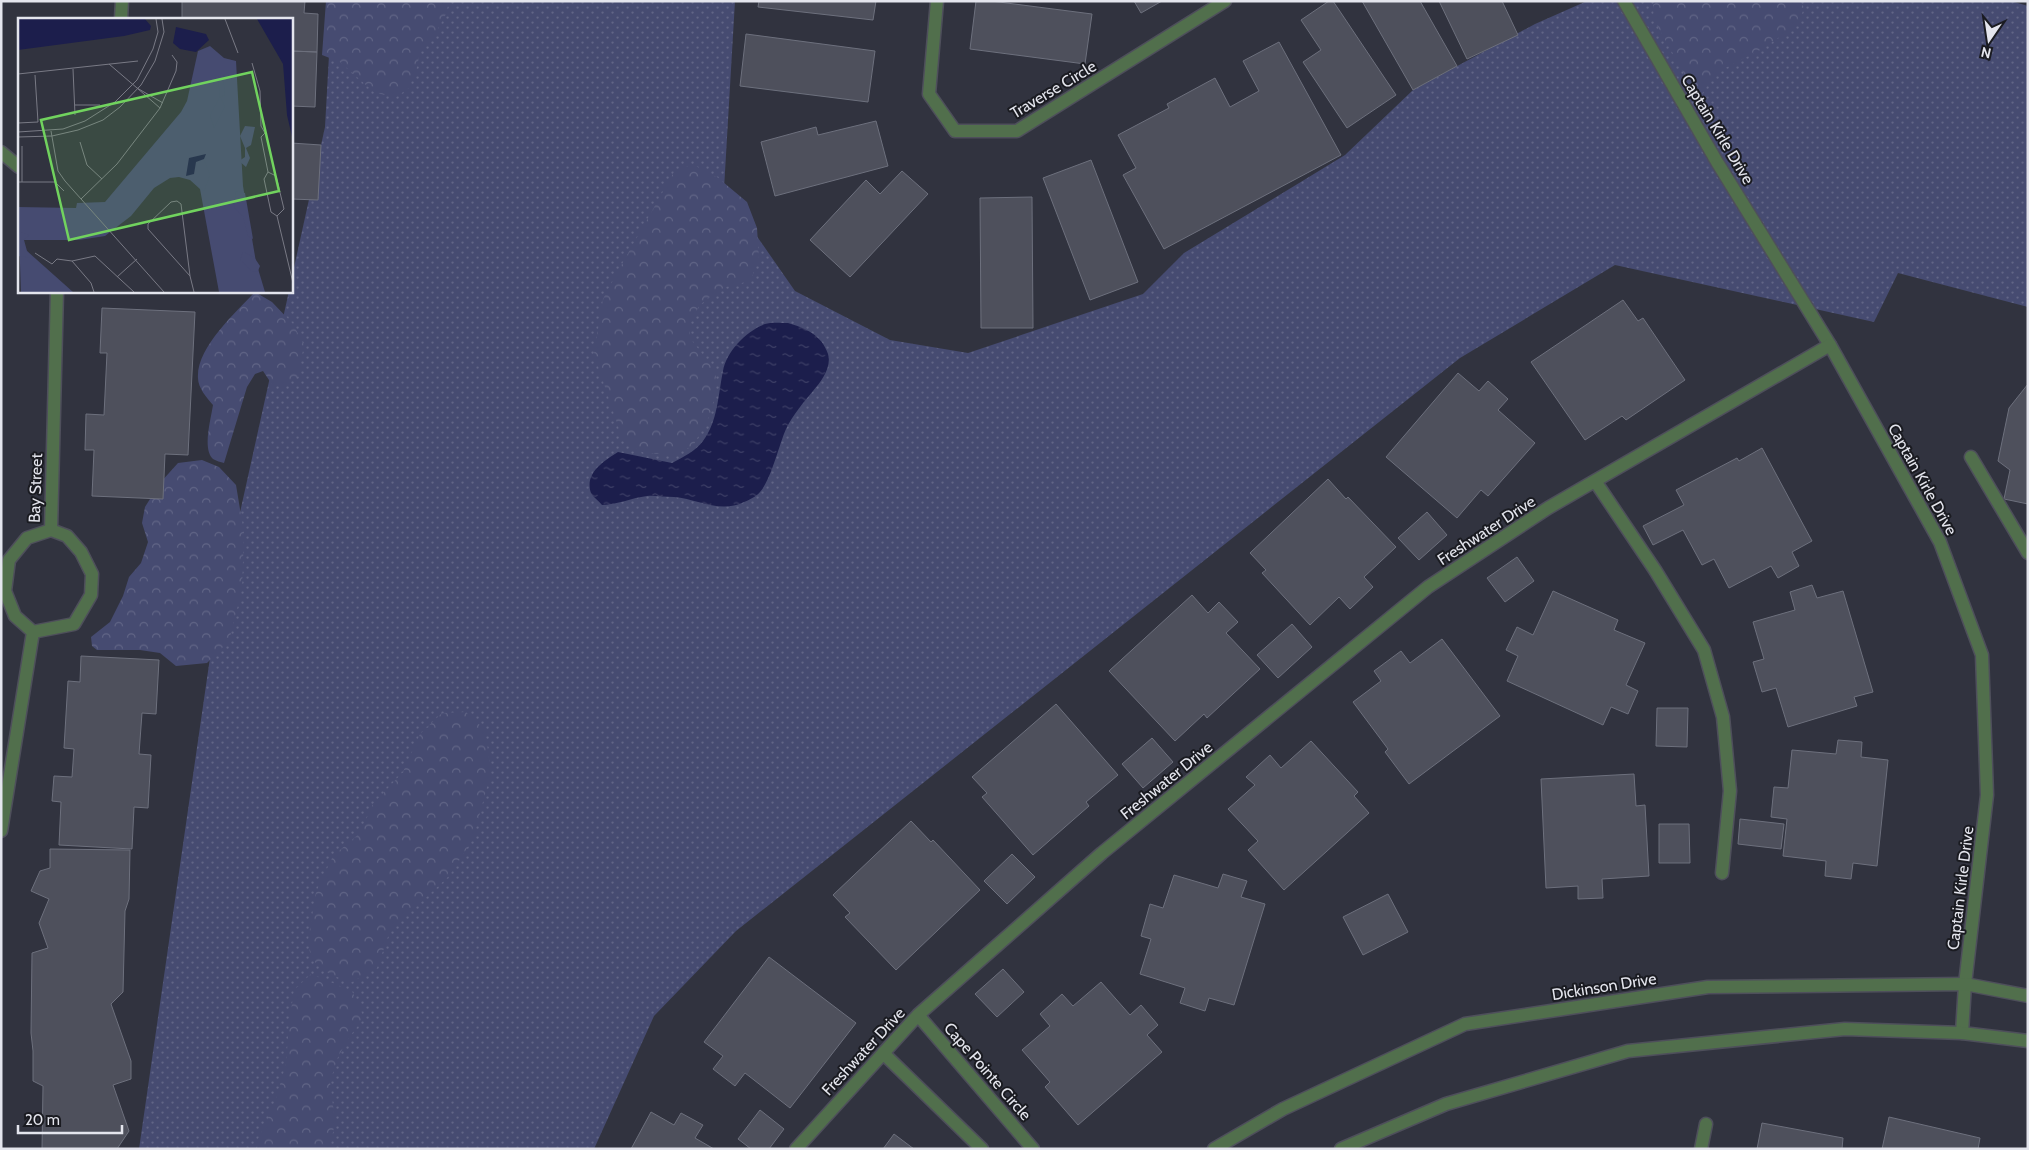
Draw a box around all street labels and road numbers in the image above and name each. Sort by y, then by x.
street label: Traverse Circle [1007,56,1100,122]
street label: Captain Kirle Drive [1677,71,1758,188]
street label: Captain Kirle Drive [1884,420,1961,538]
street label: Bay Street [25,452,46,523]
street label: Freshwater Drive [1434,492,1539,569]
street label: Freshwater Drive [1116,737,1216,823]
street label: Captain Kirle Drive [1943,825,1978,951]
street label: Dickinson Drive [1550,969,1658,1004]
street label: Freshwater Drive [818,1004,909,1099]
street label: Cape Pointe Circle [940,1019,1035,1124]

